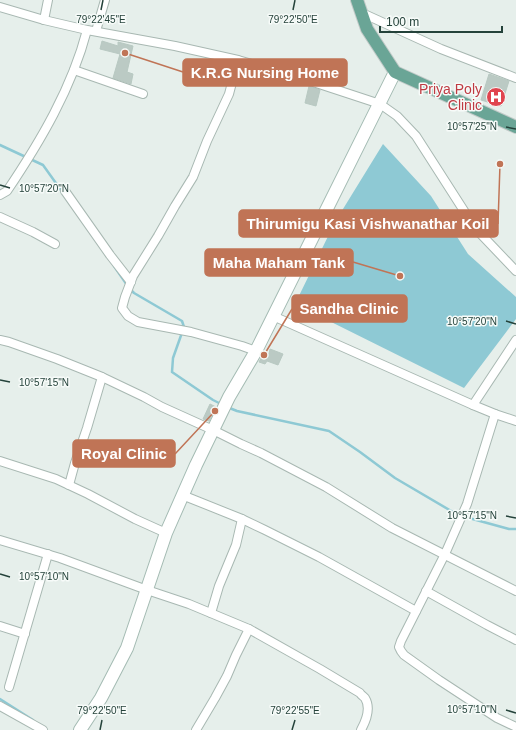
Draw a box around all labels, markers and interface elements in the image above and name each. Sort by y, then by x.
scale bar [380,8,502,34]
text: 79°22'45"E [76,14,126,25]
text: 79°22'50"E [268,14,318,25]
text: 100 m [386,15,419,29]
callout: K.R.G Nursing Home [183,59,347,86]
text: K.R.G Nursing Home [191,64,339,81]
place label: Priya Poly Clinic [419,81,482,113]
hospital icon: Priya Poly Clinic [485,86,507,108]
text: 10°57'25"N [447,121,497,132]
text: 10°57'20"N [19,183,69,194]
callout: Thirumigu Kasi Vishwanathar Koil [239,210,498,237]
text: Thirumigu Kasi Vishwanathar Koil [246,215,490,232]
callout: Maha Maham Tank [205,249,353,276]
text: Maha Maham Tank [213,254,346,271]
callout: Sandha Clinic [292,295,407,322]
text: Sandha Clinic [299,300,399,317]
text: 10°57'20"N [447,316,497,327]
text: 10°57'15"N [19,377,69,388]
callout: Royal Clinic [73,440,175,467]
text: Royal Clinic [81,445,167,462]
text: 10°57'15"N [447,510,497,521]
text: 10°57'10"N [19,571,69,582]
text: 10°57'10"N [447,704,497,715]
text: 79°22'50"E [77,705,127,716]
text: 79°22'55"E [270,705,320,716]

